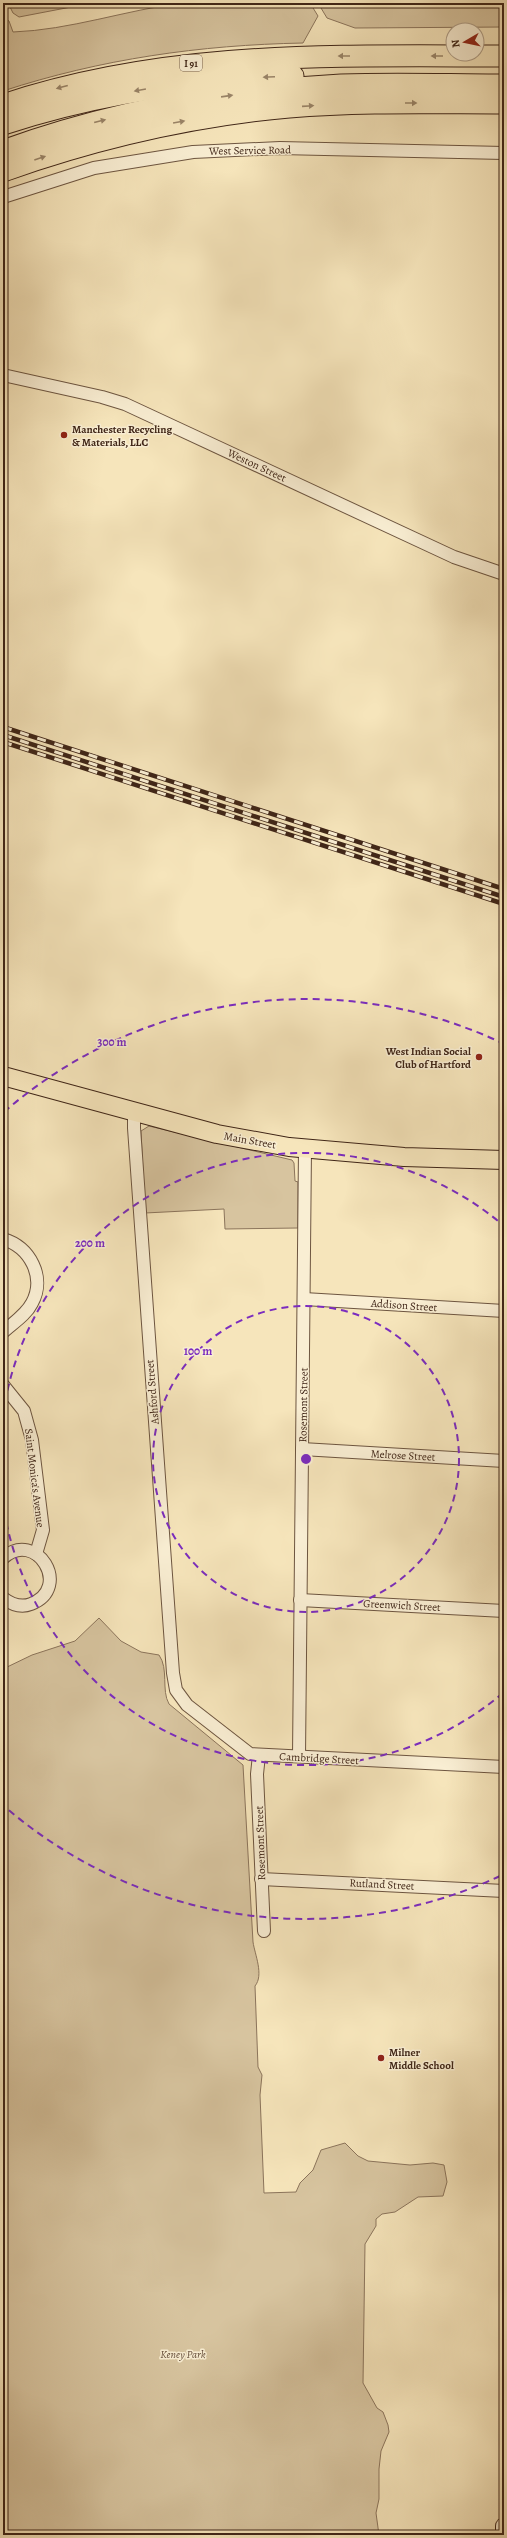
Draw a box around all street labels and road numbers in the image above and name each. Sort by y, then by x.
road number: I 91 [180,55,202,71]
street label: West Service Road [208,142,291,159]
street label: Weston Street [224,445,289,486]
street label: Main Street [223,1129,278,1153]
street label: Addison Street [369,1296,438,1315]
street label: Ashford Street [142,1359,163,1426]
street label: Rosemont Street [295,1367,312,1443]
street label: Saint Monica's Avenue [21,1428,48,1528]
street label: Melrose Street [370,1446,436,1465]
street label: Greenwich Street [363,1596,441,1615]
street label: Cambridge Street [279,1749,360,1768]
street label: Rosemont Street [252,1805,269,1881]
street label: Rutland Street [349,1875,415,1894]

